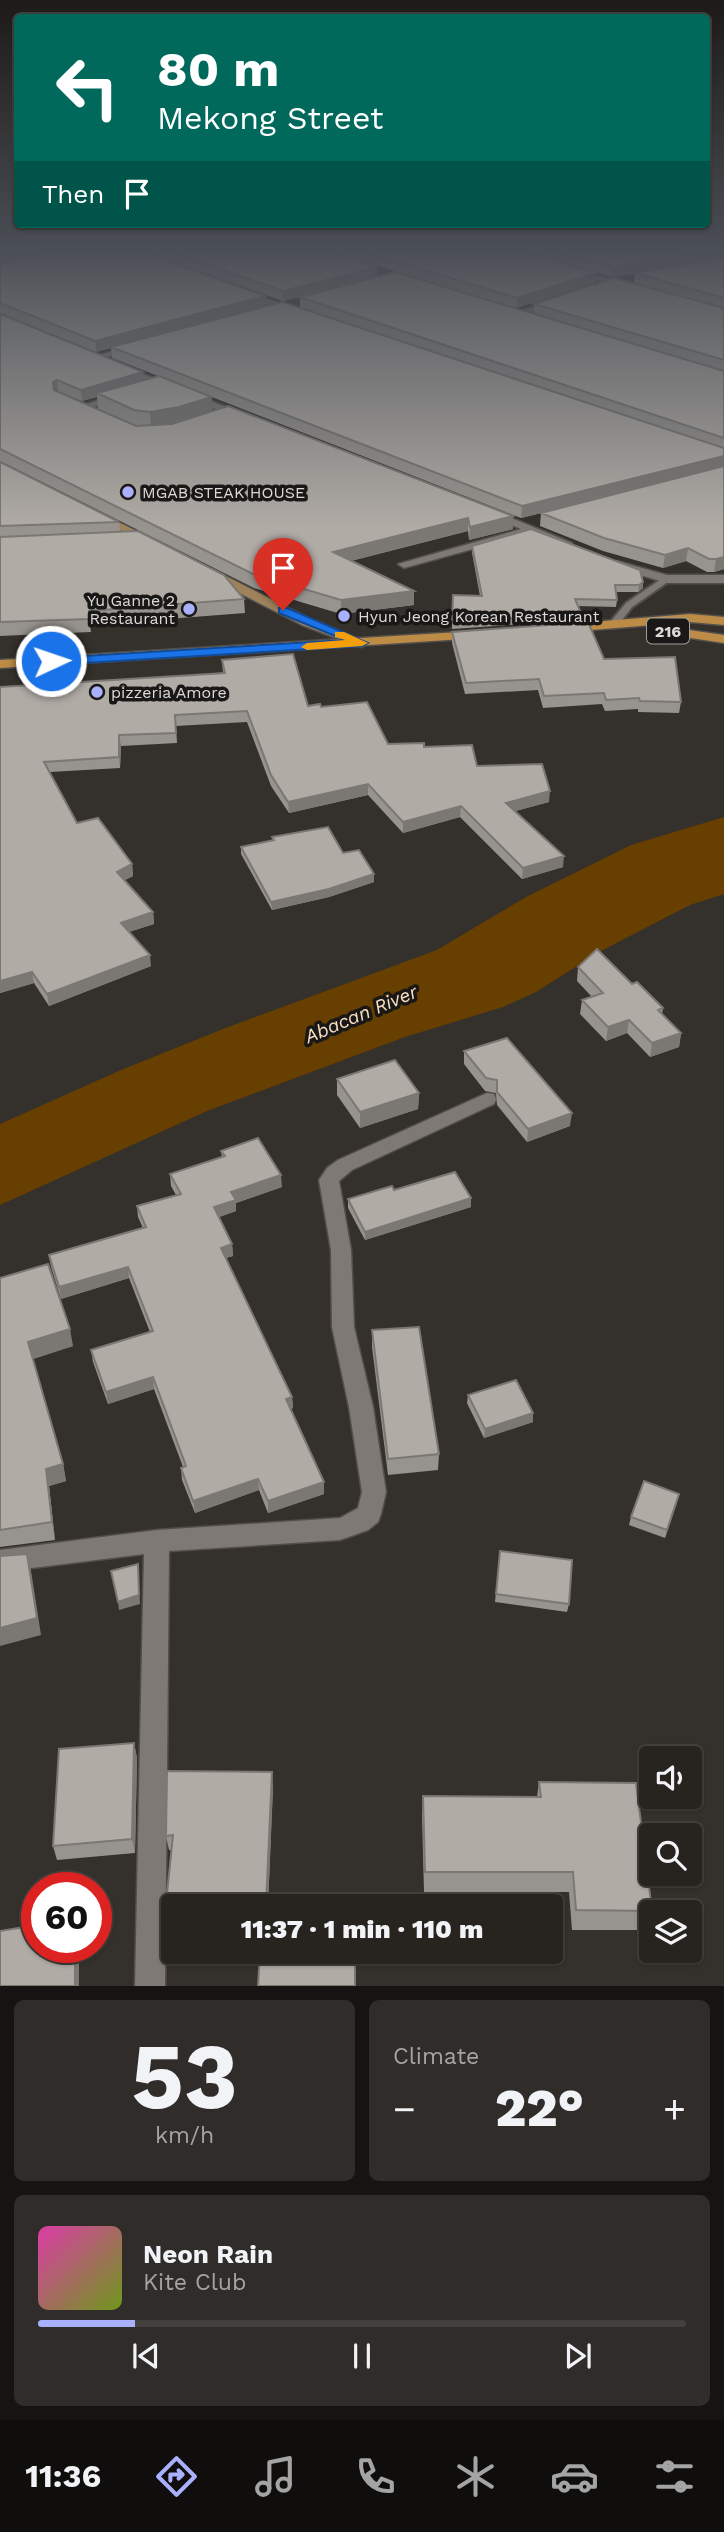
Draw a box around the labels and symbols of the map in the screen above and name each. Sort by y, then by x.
place label: MGAB STEAK HOUSE [142,483,305,502]
marker: MGAB STEAK HOUSE [120,484,136,500]
pin [253,538,313,610]
place label: Yu Ganne 2 Restaurant [87,591,175,628]
marker: Yu Ganne 2 Restaurant [181,601,197,617]
place label: Hyun Jeong Korean Restaurant [358,607,600,626]
marker: Hyun Jeong Korean Restaurant [336,608,352,624]
road number: 216 [647,618,689,644]
position arrow [14,624,88,698]
place label: pizzeria Amore [111,683,227,702]
marker: pizzeria Amore [89,684,105,700]
water label: Abacan River [300,980,421,1048]
speed limit sign: 60 [21,1872,112,1963]

